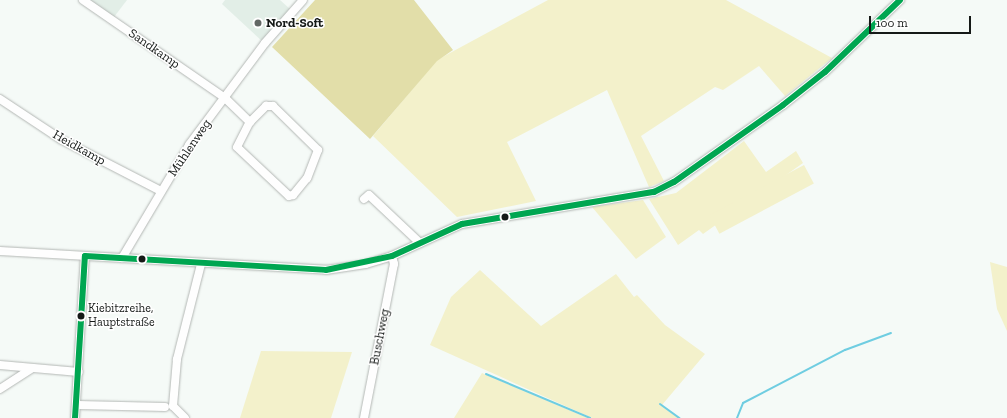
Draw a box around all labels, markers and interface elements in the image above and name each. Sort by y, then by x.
scale bar [871,8,973,34]
place label: Nord-Soft [266,15,323,31]
text: 100 m [876,16,908,30]
marker: Nord-Soft [253,18,263,28]
street label: Sandkamp [125,26,183,72]
street label: Mühlenweg [165,116,215,180]
street label: Heidkamp [50,127,108,169]
unlabelled marker [500,212,510,222]
unlabelled marker [137,254,147,264]
place label: Kiebitzreihe, Hauptstraße [88,302,155,330]
street label: Buschweg [367,308,393,366]
marker: Kiebitzreihe, Hauptstraße [76,311,86,321]

